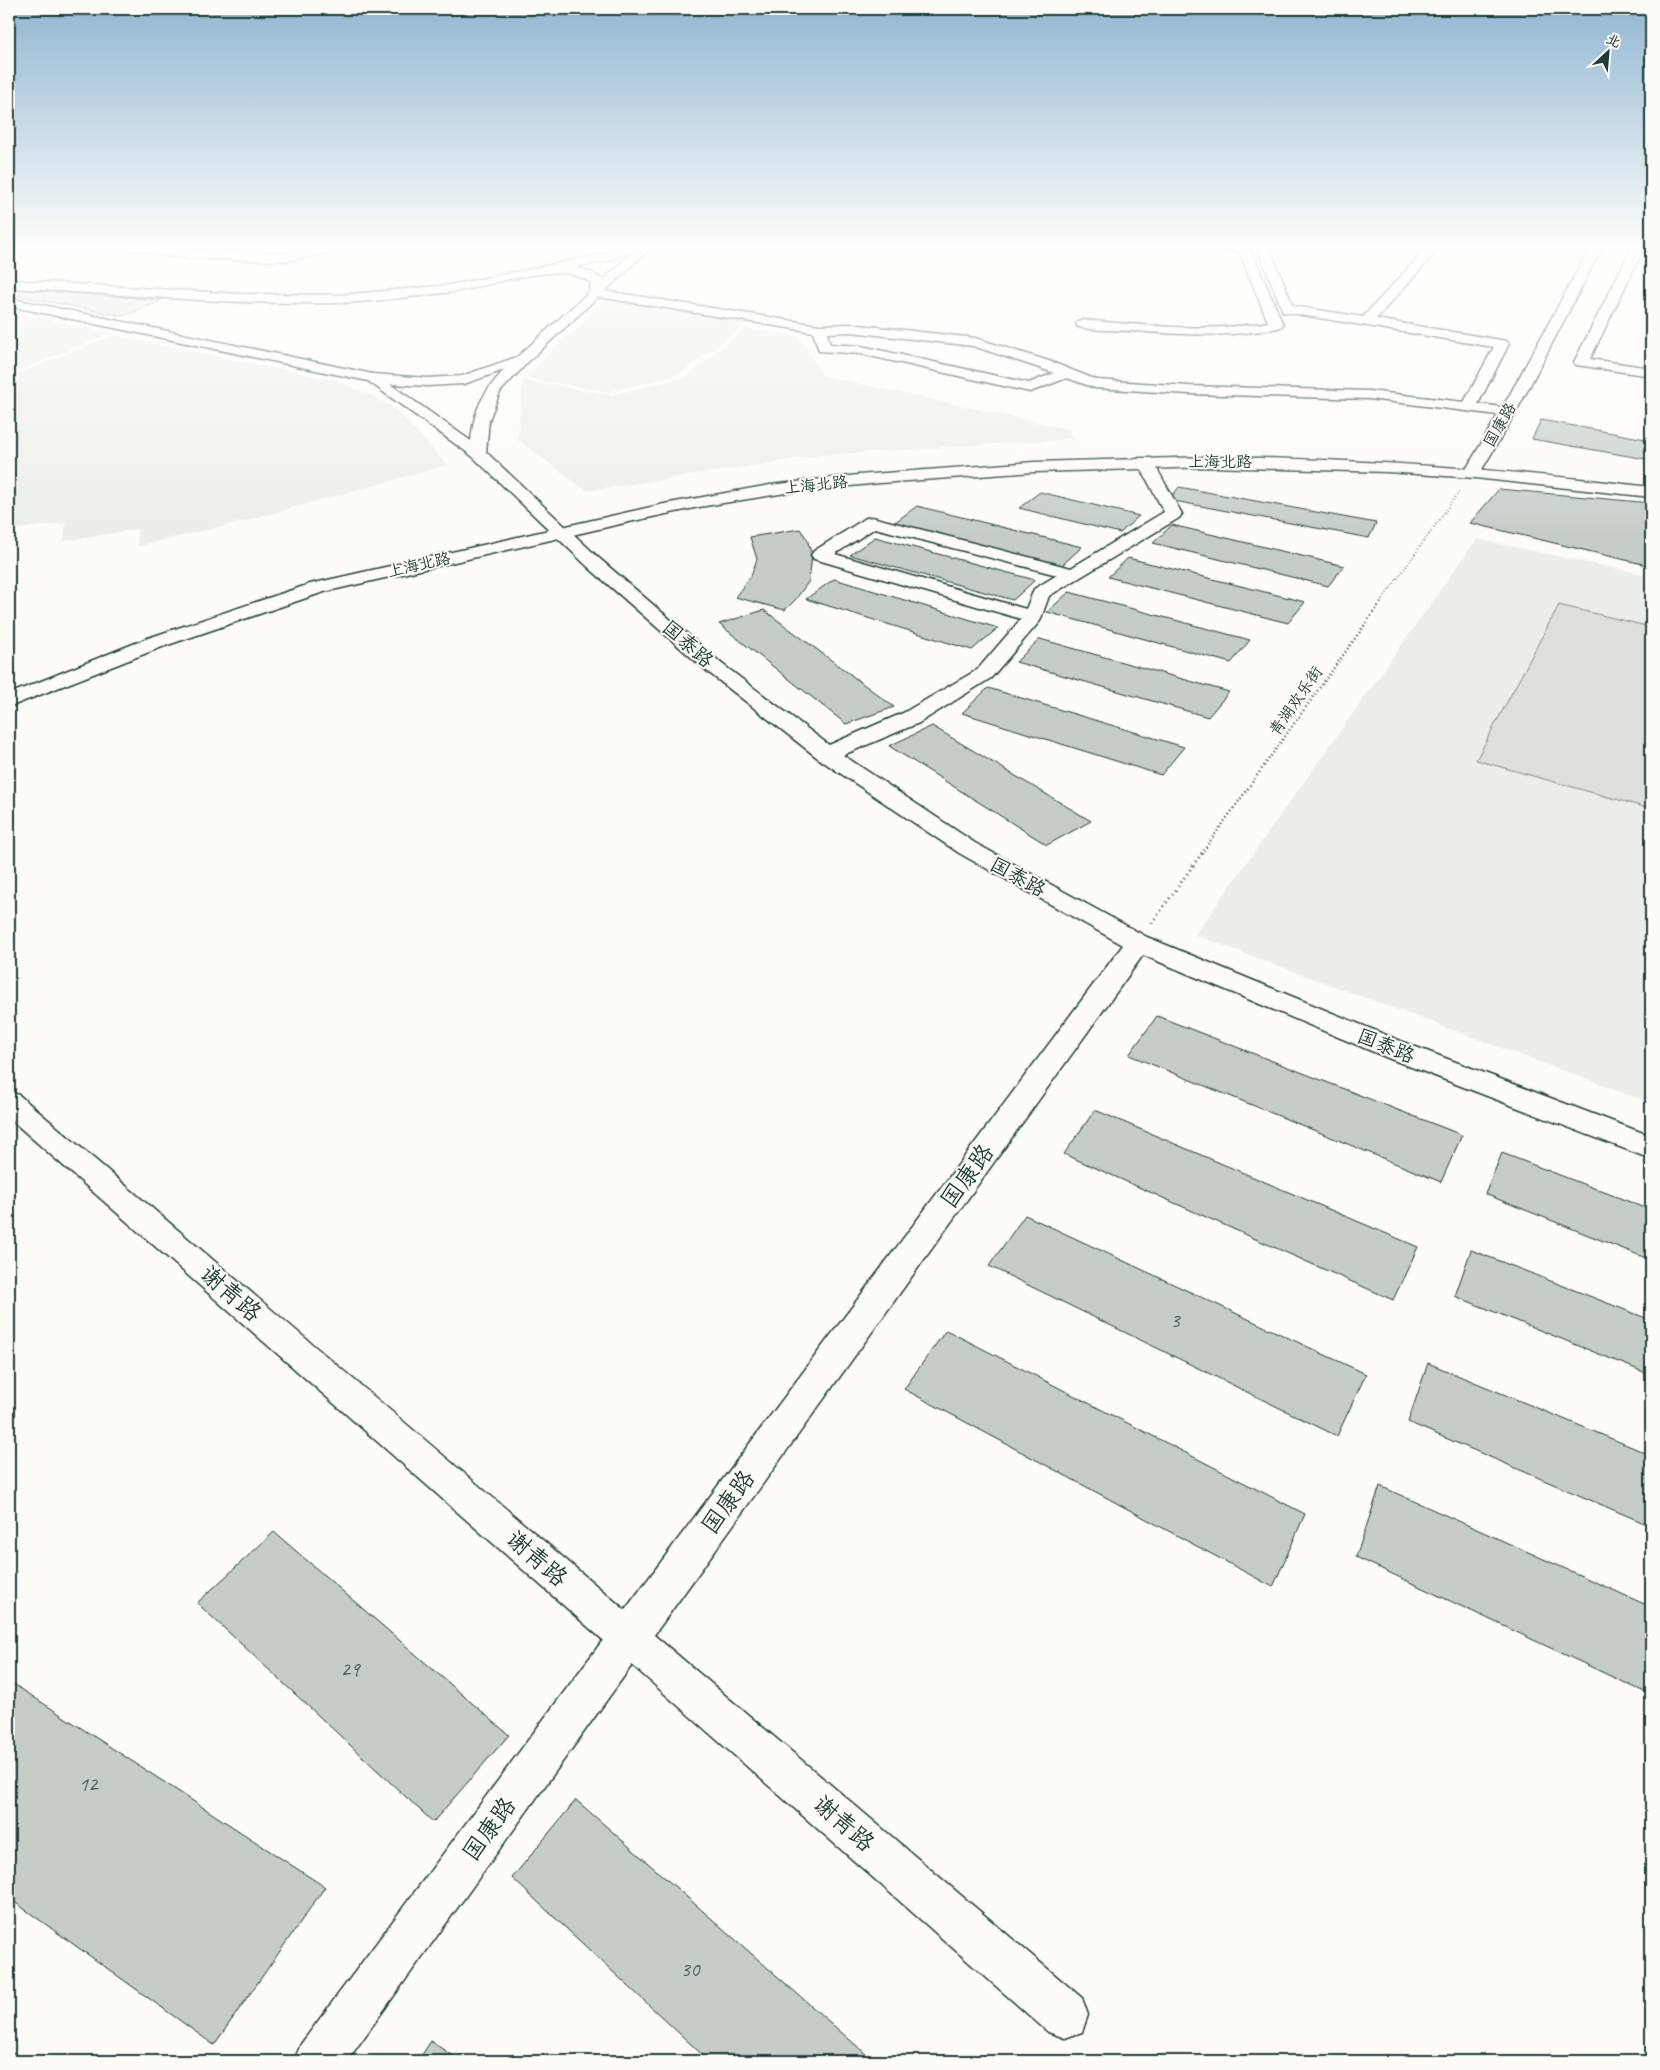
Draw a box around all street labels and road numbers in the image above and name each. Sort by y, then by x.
street label: 国康路 [1479,399,1521,451]
street label: 上海北路 [1188,452,1252,472]
street label: 上海北路 [783,472,849,498]
street label: 上海北路 [386,548,452,582]
street label: 国泰路 [657,615,720,674]
street label: 青湖欢乐街 [1265,662,1327,740]
street label: 国泰路 [986,852,1051,903]
street label: 国泰路 [1354,1023,1419,1069]
street label: 国康路 [934,1138,1000,1214]
street label: 谢青路 [194,1258,268,1328]
street label: 国康路 [695,1464,761,1540]
street label: 谢青路 [500,1523,574,1593]
street label: 谢青路 [807,1788,881,1858]
street label: 国康路 [456,1791,522,1867]

